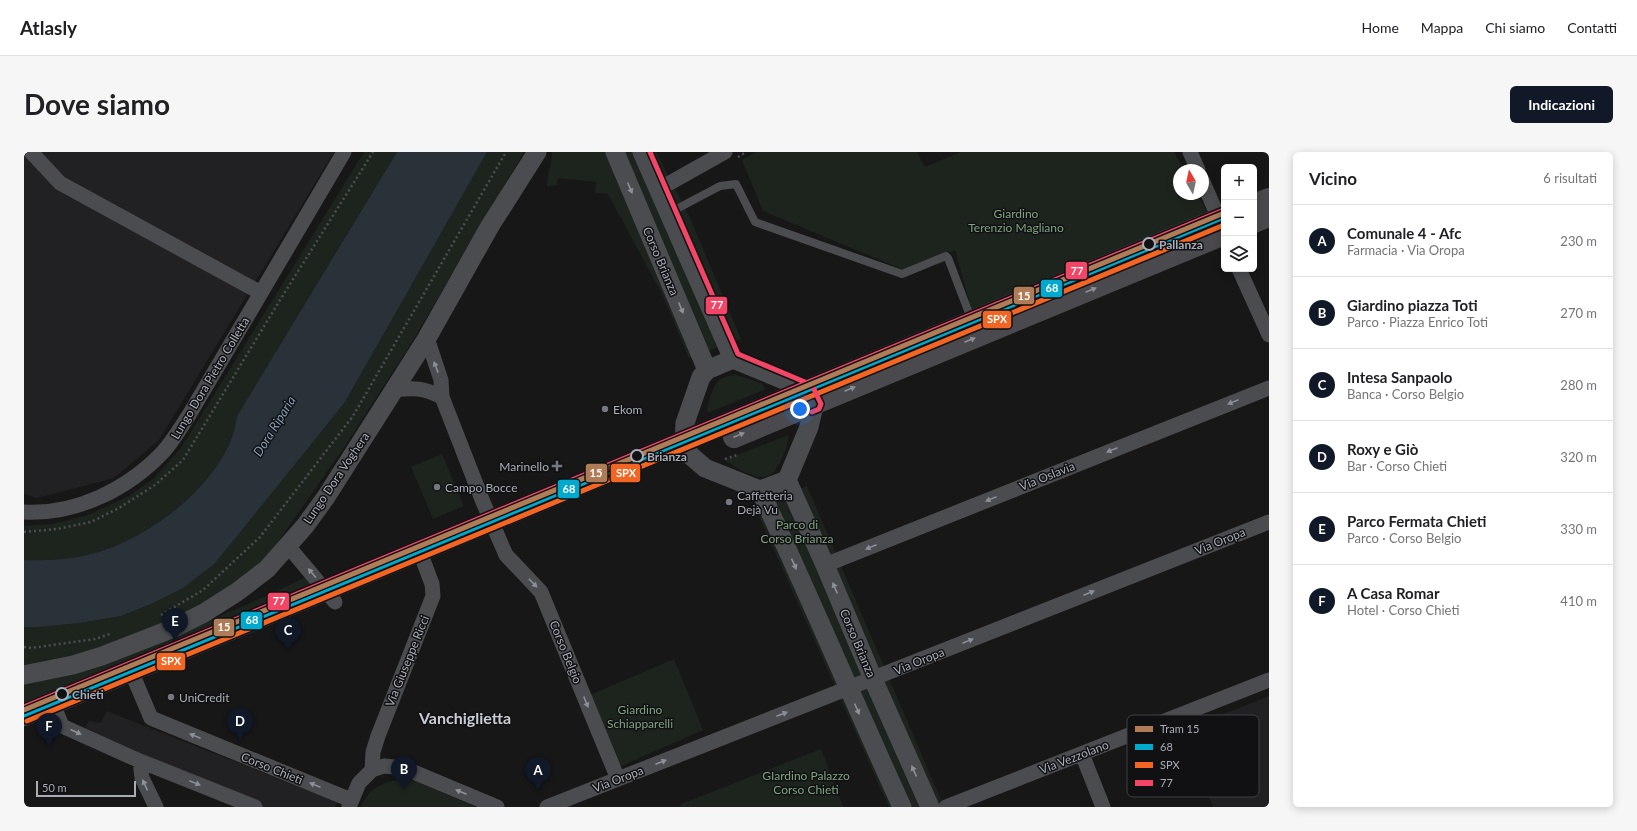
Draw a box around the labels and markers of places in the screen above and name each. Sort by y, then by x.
marker: Pallanza [1142,237,1156,251]
place label: Pallanza [1159,237,1203,252]
place label: Ekom [613,402,642,417]
marker: Ekom [600,404,610,414]
marker: Brianza [630,449,644,463]
place label: Brianza [647,449,687,464]
place label: Marinello [499,459,549,474]
marker: Marinello [552,461,562,471]
place label: Campo Bocce [445,480,518,495]
marker: Campo Bocce [432,482,442,492]
place label: Caffetteria Dejà Vu [737,488,793,517]
marker: Caffetteria Dejà Vu [724,497,734,507]
pin: E [162,608,188,641]
pin: C [275,617,301,650]
marker: Chieti [55,687,69,701]
place label: Chieti [72,687,104,702]
place label: UniCredit [179,690,230,705]
marker: UniCredit [166,692,176,702]
pin: D [227,708,253,741]
pin: F [36,713,62,746]
pin: B [391,756,417,789]
pin: A [525,757,551,790]

